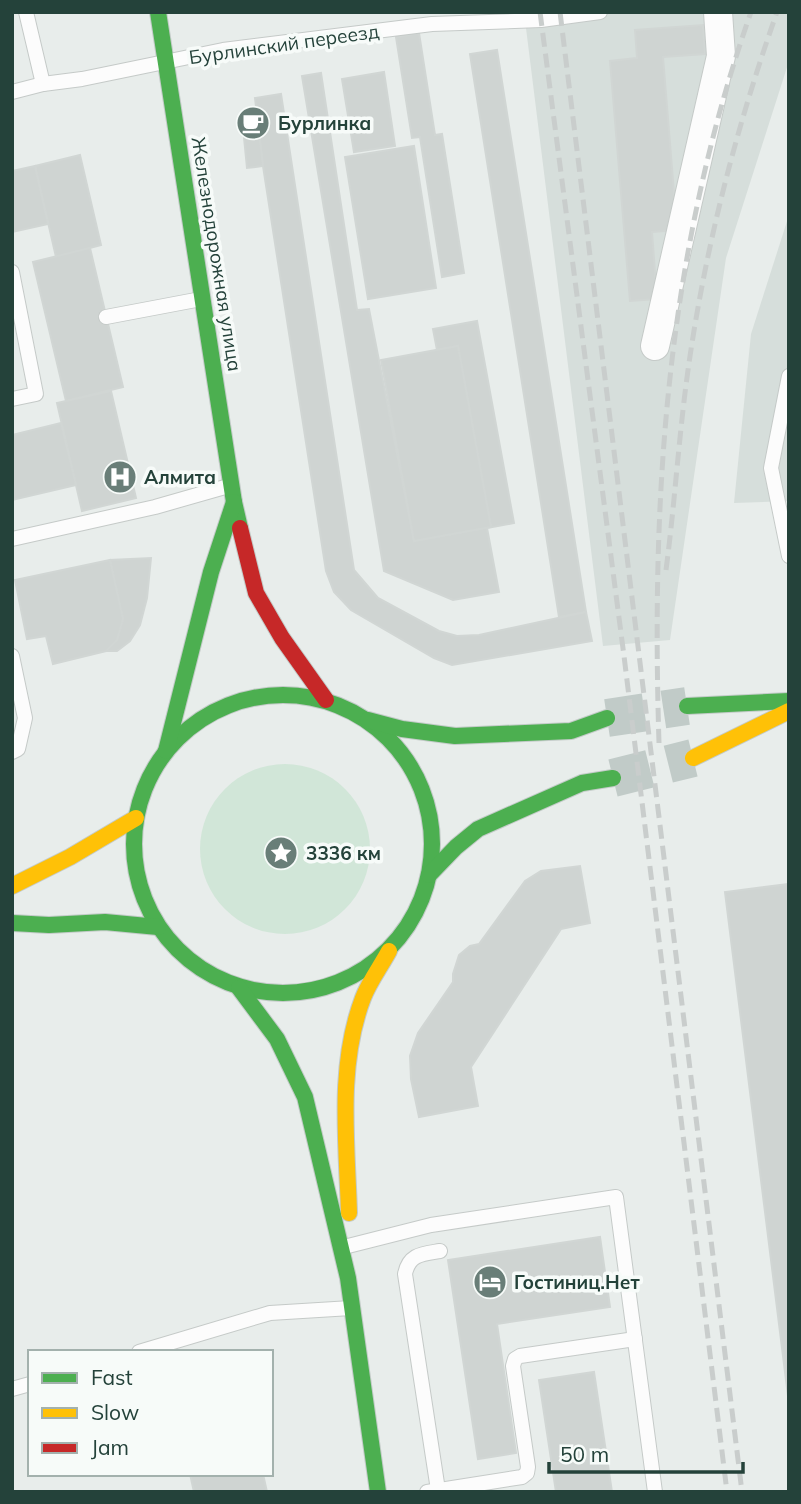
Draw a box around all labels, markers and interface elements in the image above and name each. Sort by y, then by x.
street label: Бурлинский переезд [187,19,381,69]
cafe icon: Бурлинка [234,104,272,142]
place label: Бурлинка [278,111,371,135]
street label: Железнодорожная улица [187,135,247,373]
hospital icon: Алмита [101,458,139,496]
place label: Алмита [144,465,216,489]
place icon: 3336 км [262,834,300,872]
place label: 3336 км [306,841,381,865]
hotel icon: Гостиниц.Нет [471,1263,509,1301]
place label: Гостиниц.Нет [514,1270,640,1294]
legend [28,1350,273,1476]
text: Fast [91,1364,133,1390]
text: Slow [91,1399,139,1425]
scale bar [549,1430,743,1474]
text: Jam [91,1434,129,1460]
text: 50 m [560,1441,609,1467]

